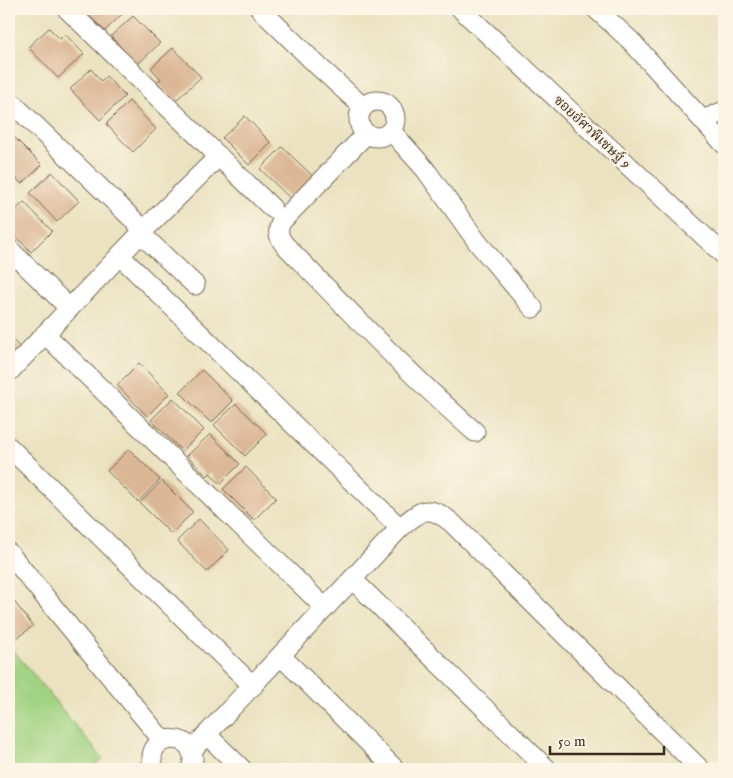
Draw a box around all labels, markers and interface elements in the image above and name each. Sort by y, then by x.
street label: ซอยอัศวพิเชษฐ์ 9 [550,91,635,172]
scale bar [550,723,664,755]
text: 50 m [558,732,586,751]

